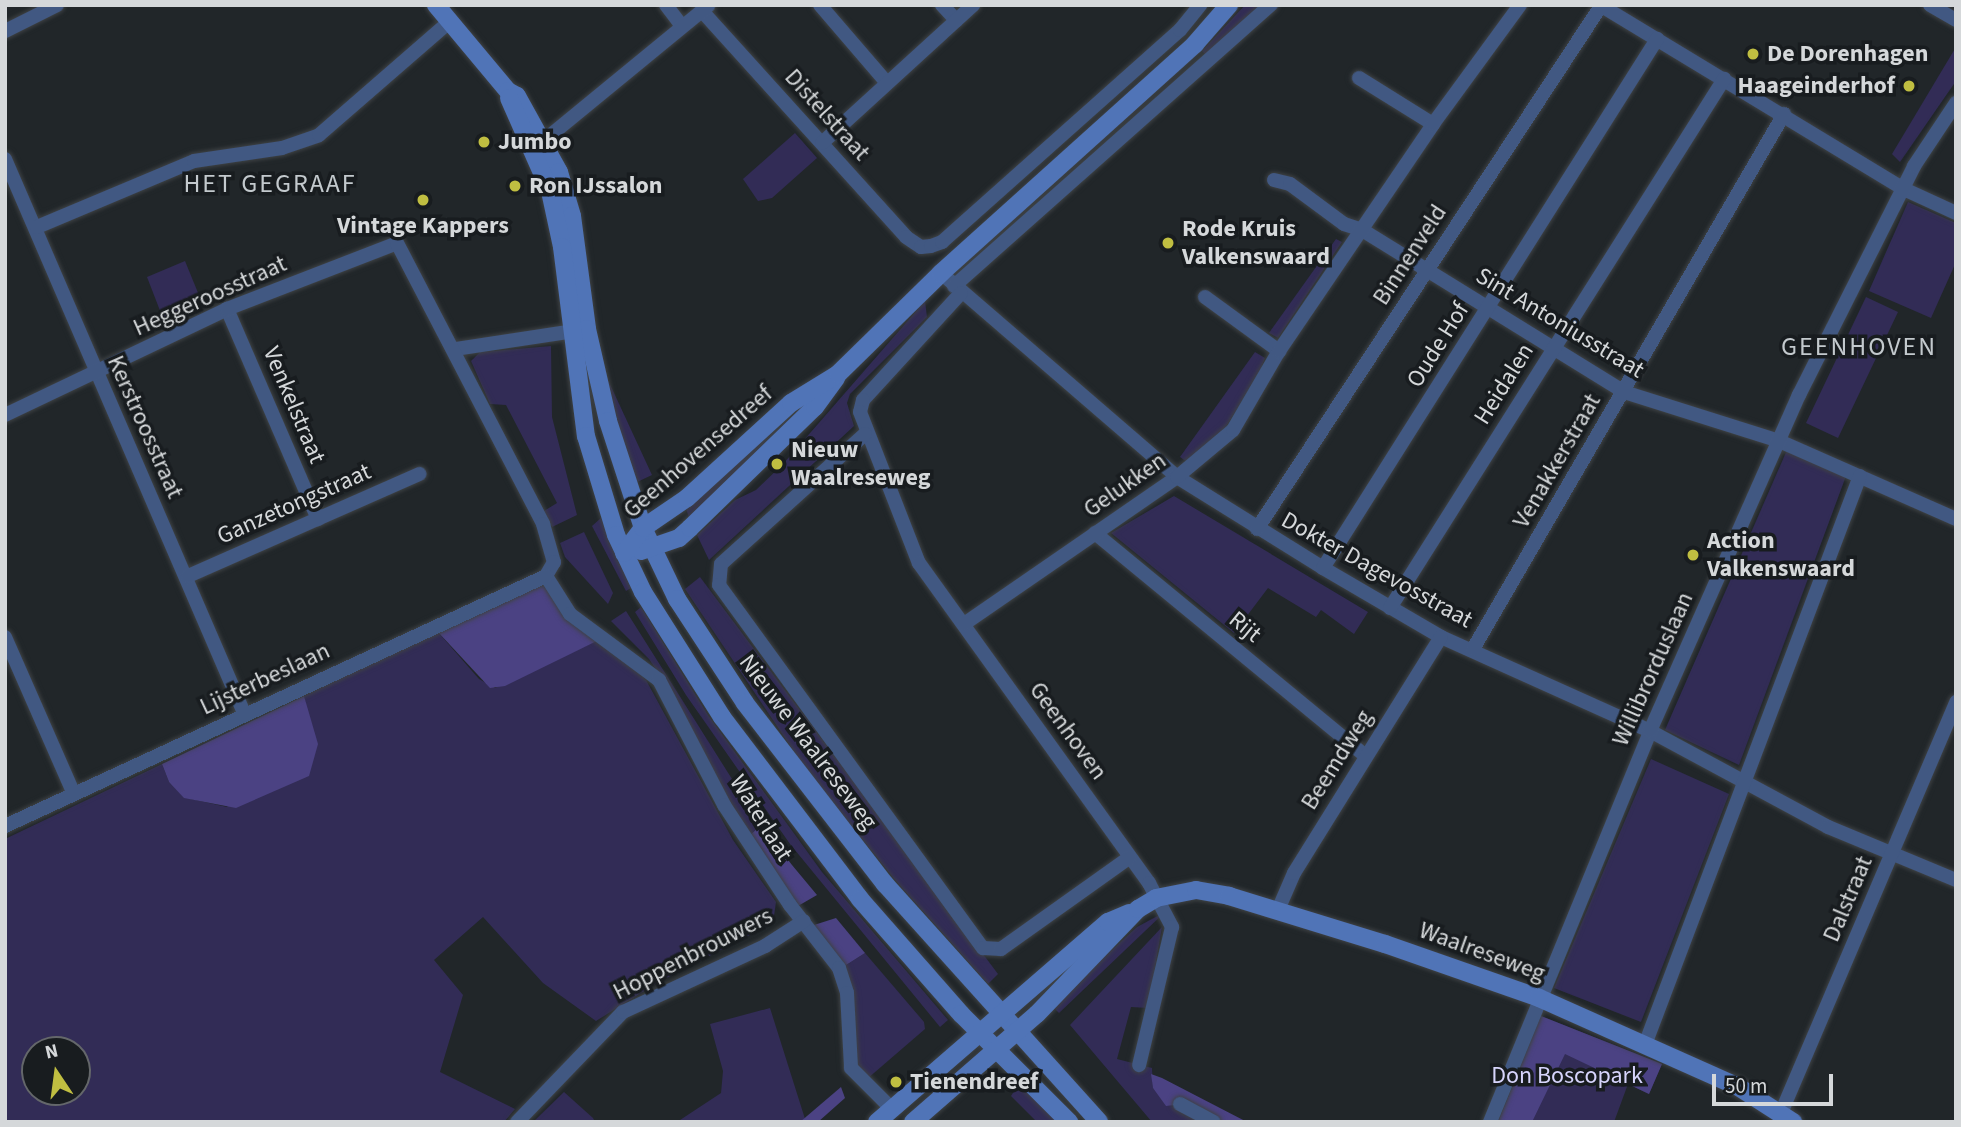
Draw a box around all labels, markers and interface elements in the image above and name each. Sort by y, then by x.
place label: De Dorenhagen [1767,40,1928,68]
marker: De Dorenhagen [1745,46,1761,62]
street label: Distelstraat [778,63,876,167]
place label: Haageinderhof [1738,72,1895,100]
marker: Haageinderhof [1901,78,1917,94]
place label: Jumbo [498,128,571,156]
marker: Jumbo [476,134,492,150]
district label: HET GEGRAAF [185,168,355,200]
place label: Ron IJssalon [529,172,663,200]
marker: Ron IJssalon [507,178,523,194]
marker: Vintage Kappers [415,192,431,208]
street label: Binnenveld [1367,199,1453,311]
place label: Vintage Kappers [337,212,509,240]
place label: Rode Kruis Valkenswaard [1182,215,1330,271]
marker: Rode Kruis Valkenswaard [1160,235,1176,251]
street label: Heggeroosstraat [129,249,291,343]
street label: Sint Antoniusstraat [1471,261,1649,385]
street label: Oude Hof [1401,297,1475,393]
district label: GEENHOVEN [1782,331,1936,363]
street label: Heidalen [1468,338,1540,430]
street label: Venkelstraat [257,342,331,468]
street label: Kerstroosstraat [101,351,189,503]
street label: Geenhovensedreef [618,379,778,525]
street label: Venakkerstraat [1507,389,1607,533]
place label: Nieuw Waalreseweg [791,436,930,492]
street label: Gelukken [1078,446,1172,524]
marker: Nieuw Waalreseweg [769,456,785,472]
street label: Ganzetongstraat [213,457,375,551]
street label: Dokter Dagevosstraat [1276,505,1478,635]
place label: Action Valkenswaard [1707,527,1855,583]
marker: Action Valkenswaard [1685,547,1701,563]
street label: Willibrorduslaan [1606,588,1700,750]
street label: Rijt [1223,605,1267,649]
street label: Lijsterbeslaan [196,636,334,722]
street label: Nieuwe Waalreseweg [733,649,883,835]
street label: Geenhoven [1023,676,1113,786]
street label: Beemdweg [1295,705,1379,815]
street label: Waterlaat [723,770,799,866]
street label: Dalstraat [1817,852,1879,946]
street label: Hoppenbrouwers [608,901,778,1007]
street label: Waalreseweg [1415,916,1549,988]
north arrow [21,1036,91,1106]
text: N [42,1037,61,1067]
scale bar [1716,1060,1837,1104]
park label: Don Boscopark [1491,1062,1643,1090]
place label: Tienendreef [910,1068,1038,1096]
text: 50 m [1725,1071,1767,1101]
marker: Tienendreef [888,1074,904,1090]

